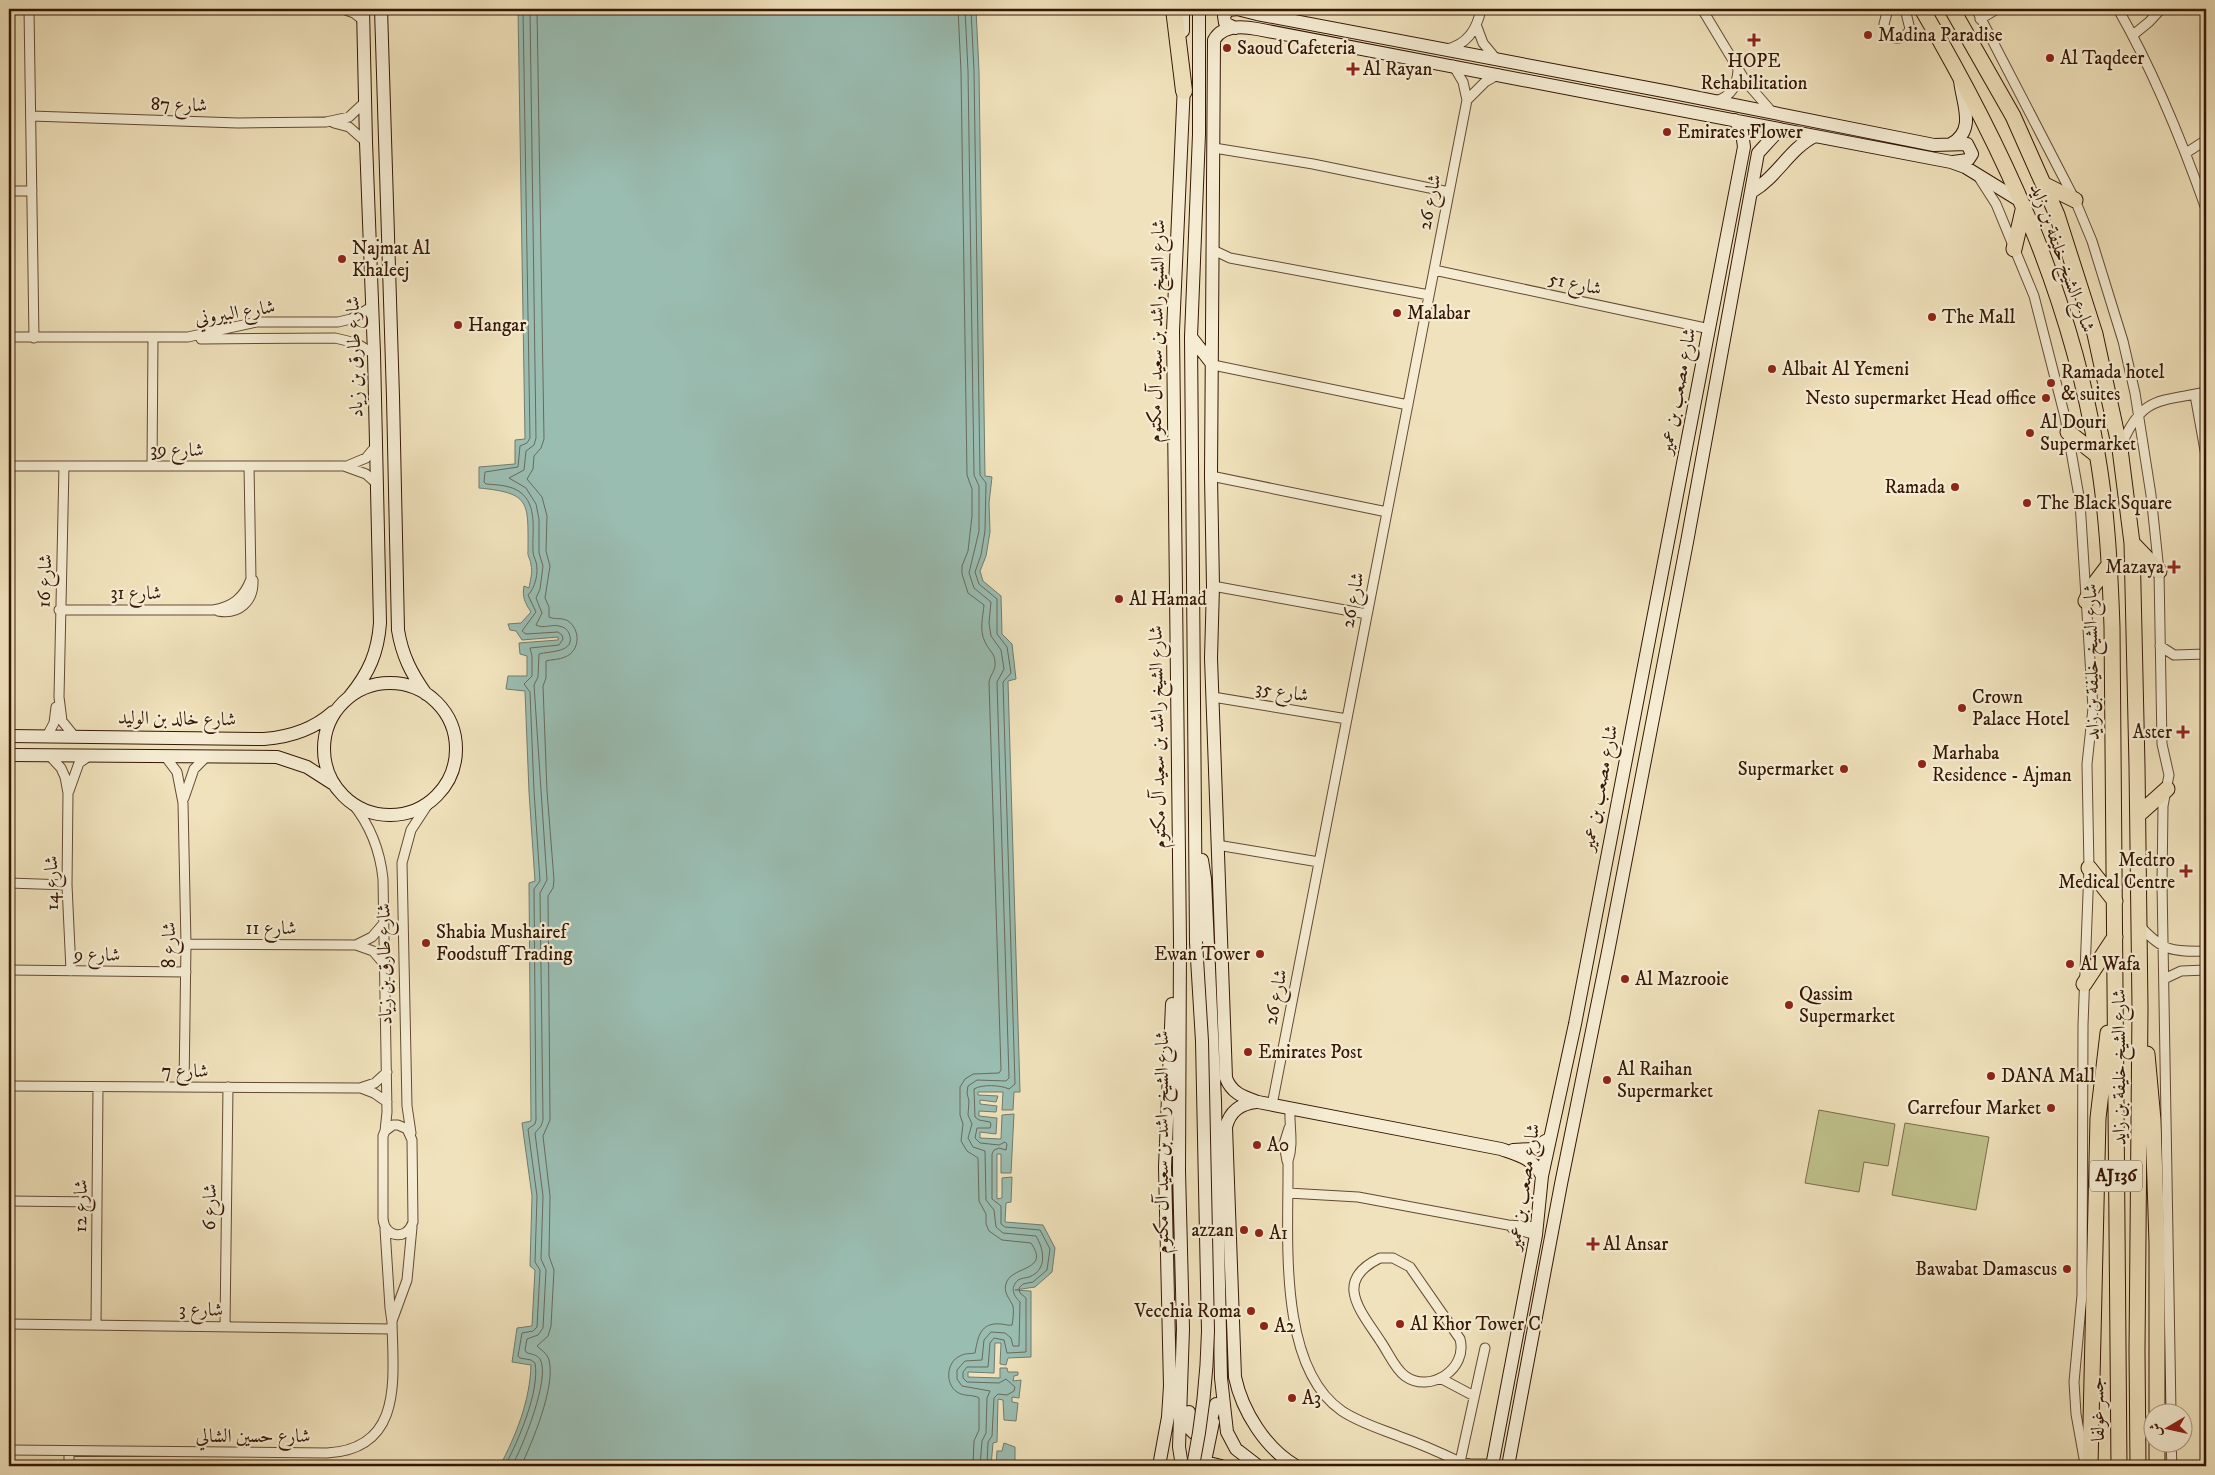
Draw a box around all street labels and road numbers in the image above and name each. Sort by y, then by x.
street label: شارع 87 [150,93,208,120]
street label: شارع 26 [1413,172,1450,232]
street label: شارع الشيخ خليفة بن زايد [2020,180,2100,337]
street label: شارع الشيخ راشد بن سعيد آل مكتوم [1144,219,1175,443]
street label: شارع 51 [1546,267,1604,304]
street label: شارع البيروني [193,295,277,334]
street label: شارع طارق بن زياد [341,296,372,418]
street label: شارع مصعب بن عمير [1654,326,1704,459]
street label: شارع 39 [150,439,204,465]
street label: شارع 16 [33,554,60,608]
street label: شارع 26 [1336,570,1373,630]
street label: شارع 31 [110,582,162,608]
street label: شارع الشيخ خليفة بن زايد [2079,583,2110,741]
street label: شارع الشيخ راشد بن سعيد آل مكتوم [1145,625,1176,849]
street label: شارع 35 [1253,676,1310,711]
street label: شارع خالد بن الوليد [118,706,236,735]
street label: شارع مصعب بن عمير [1576,723,1626,856]
street label: شارع 14 [40,855,67,911]
street label: شارع طارق بن زياد [372,903,401,1025]
street label: شارع 11 [245,917,297,943]
street label: شارع 8 [158,922,184,968]
street label: شارع 9 [72,943,120,970]
street label: شارع 26 [1259,967,1296,1027]
street label: شارع الشيخ خليفة بن زايد [2108,989,2136,1145]
street label: شارع الشيخ راشد بن سعيد آل مكتوم [1151,1030,1179,1254]
street label: شارع 7 [161,1060,209,1086]
street label: شارع مصعب بن عمير [1502,1122,1548,1255]
road number: AJ136 [2090,1160,2142,1192]
street label: شارع 12 [69,1179,96,1233]
street label: شارع 6 [198,1183,225,1231]
street label: شارع 3 [179,1298,223,1325]
street label: جسر غولفا [2086,1376,2110,1442]
street label: شارع حسين الشالي [195,1425,311,1451]

